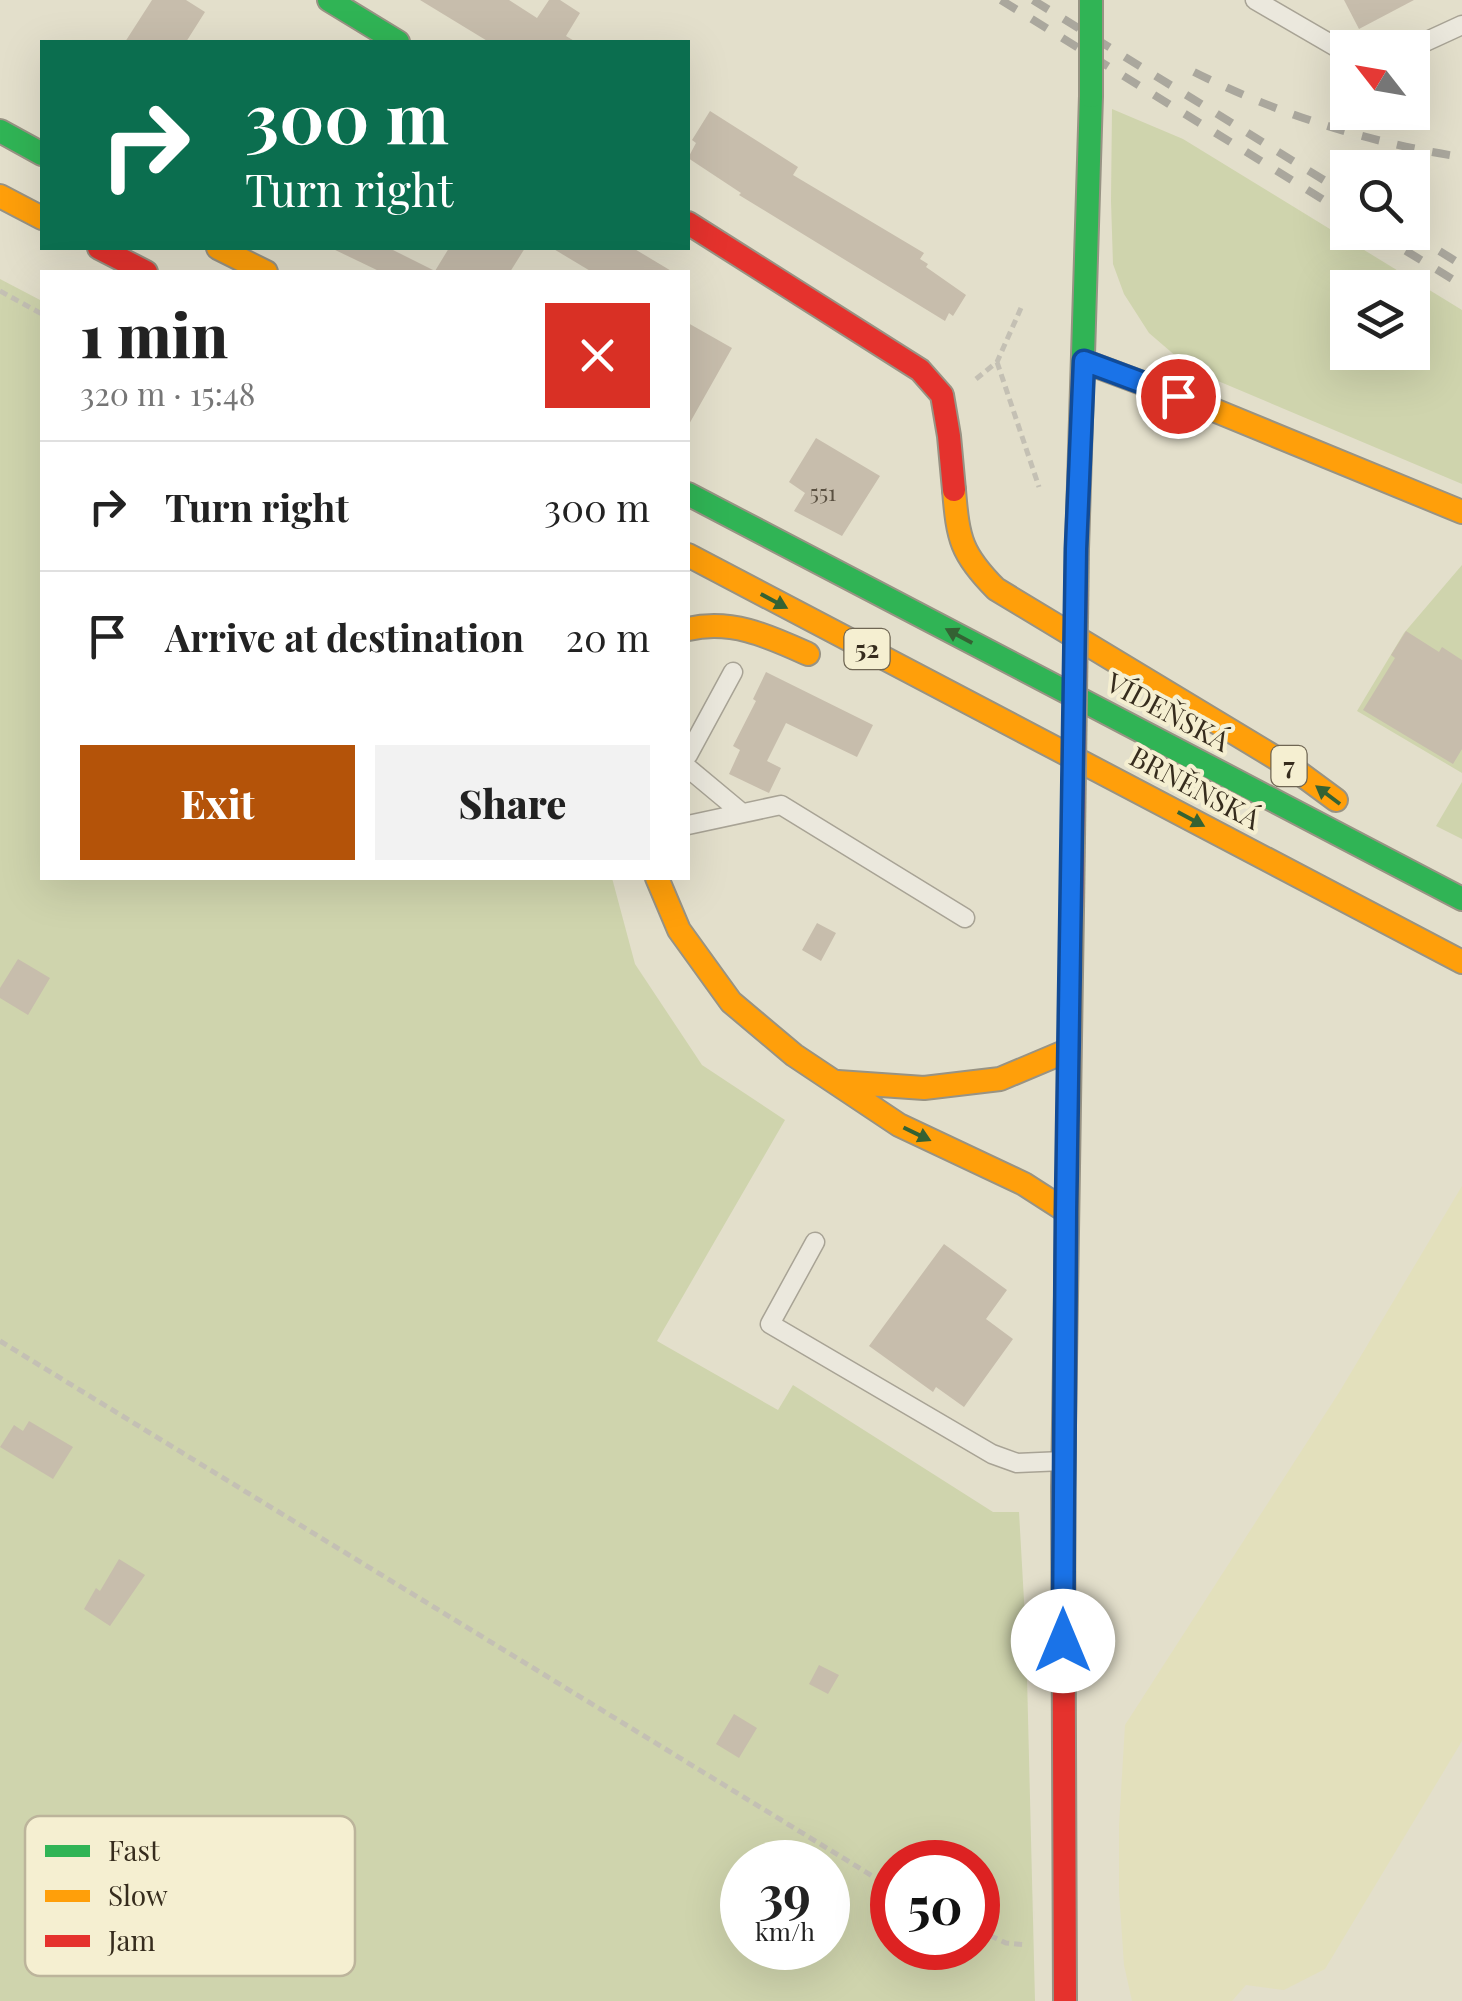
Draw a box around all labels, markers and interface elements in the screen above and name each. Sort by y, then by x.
north arrow [1330,30,1430,130]
map controls [1330,30,1430,370]
text: 300 m [245,68,449,162]
icon: right [80,80,210,210]
button: search [1330,150,1430,250]
text: Turn right [245,158,453,218]
button: layers [1330,270,1430,370]
text: 1 min [80,293,228,373]
button: close [545,303,650,408]
pin [1136,354,1221,439]
icon: arrive [1151,369,1206,424]
text: 320 m · 15:48 [80,371,255,414]
house number: 551 [810,477,836,507]
icon: right [80,479,135,534]
text: Turn right [165,481,349,532]
text: 300 m [544,481,650,532]
one-way arrow [759,592,788,609]
icon: arrive [80,609,135,664]
text: Arrive at destination [165,611,524,662]
text: 20 m [566,611,650,662]
one-way arrow [945,628,974,645]
road number: 52 [844,629,890,669]
street label: VÍDEŇSKÁ [1100,662,1237,759]
street label: BRNĚNSKÁ [1124,737,1268,837]
button: Exit [80,745,355,860]
button: Share [375,745,650,860]
road number: 7 [1272,746,1306,786]
one-way arrow [1315,785,1341,805]
one-way arrow [1177,811,1206,828]
one-way arrow [903,1125,932,1142]
position arrow [1011,1589,1115,1693]
legend [25,1816,355,1976]
text: Fast [108,1831,161,1868]
speed limit sign: 50 [870,1840,1000,1970]
text: 39 [759,1859,811,1926]
text: Slow [108,1876,168,1913]
text: km/h [755,1914,815,1947]
text: Jam [107,1921,155,1958]

